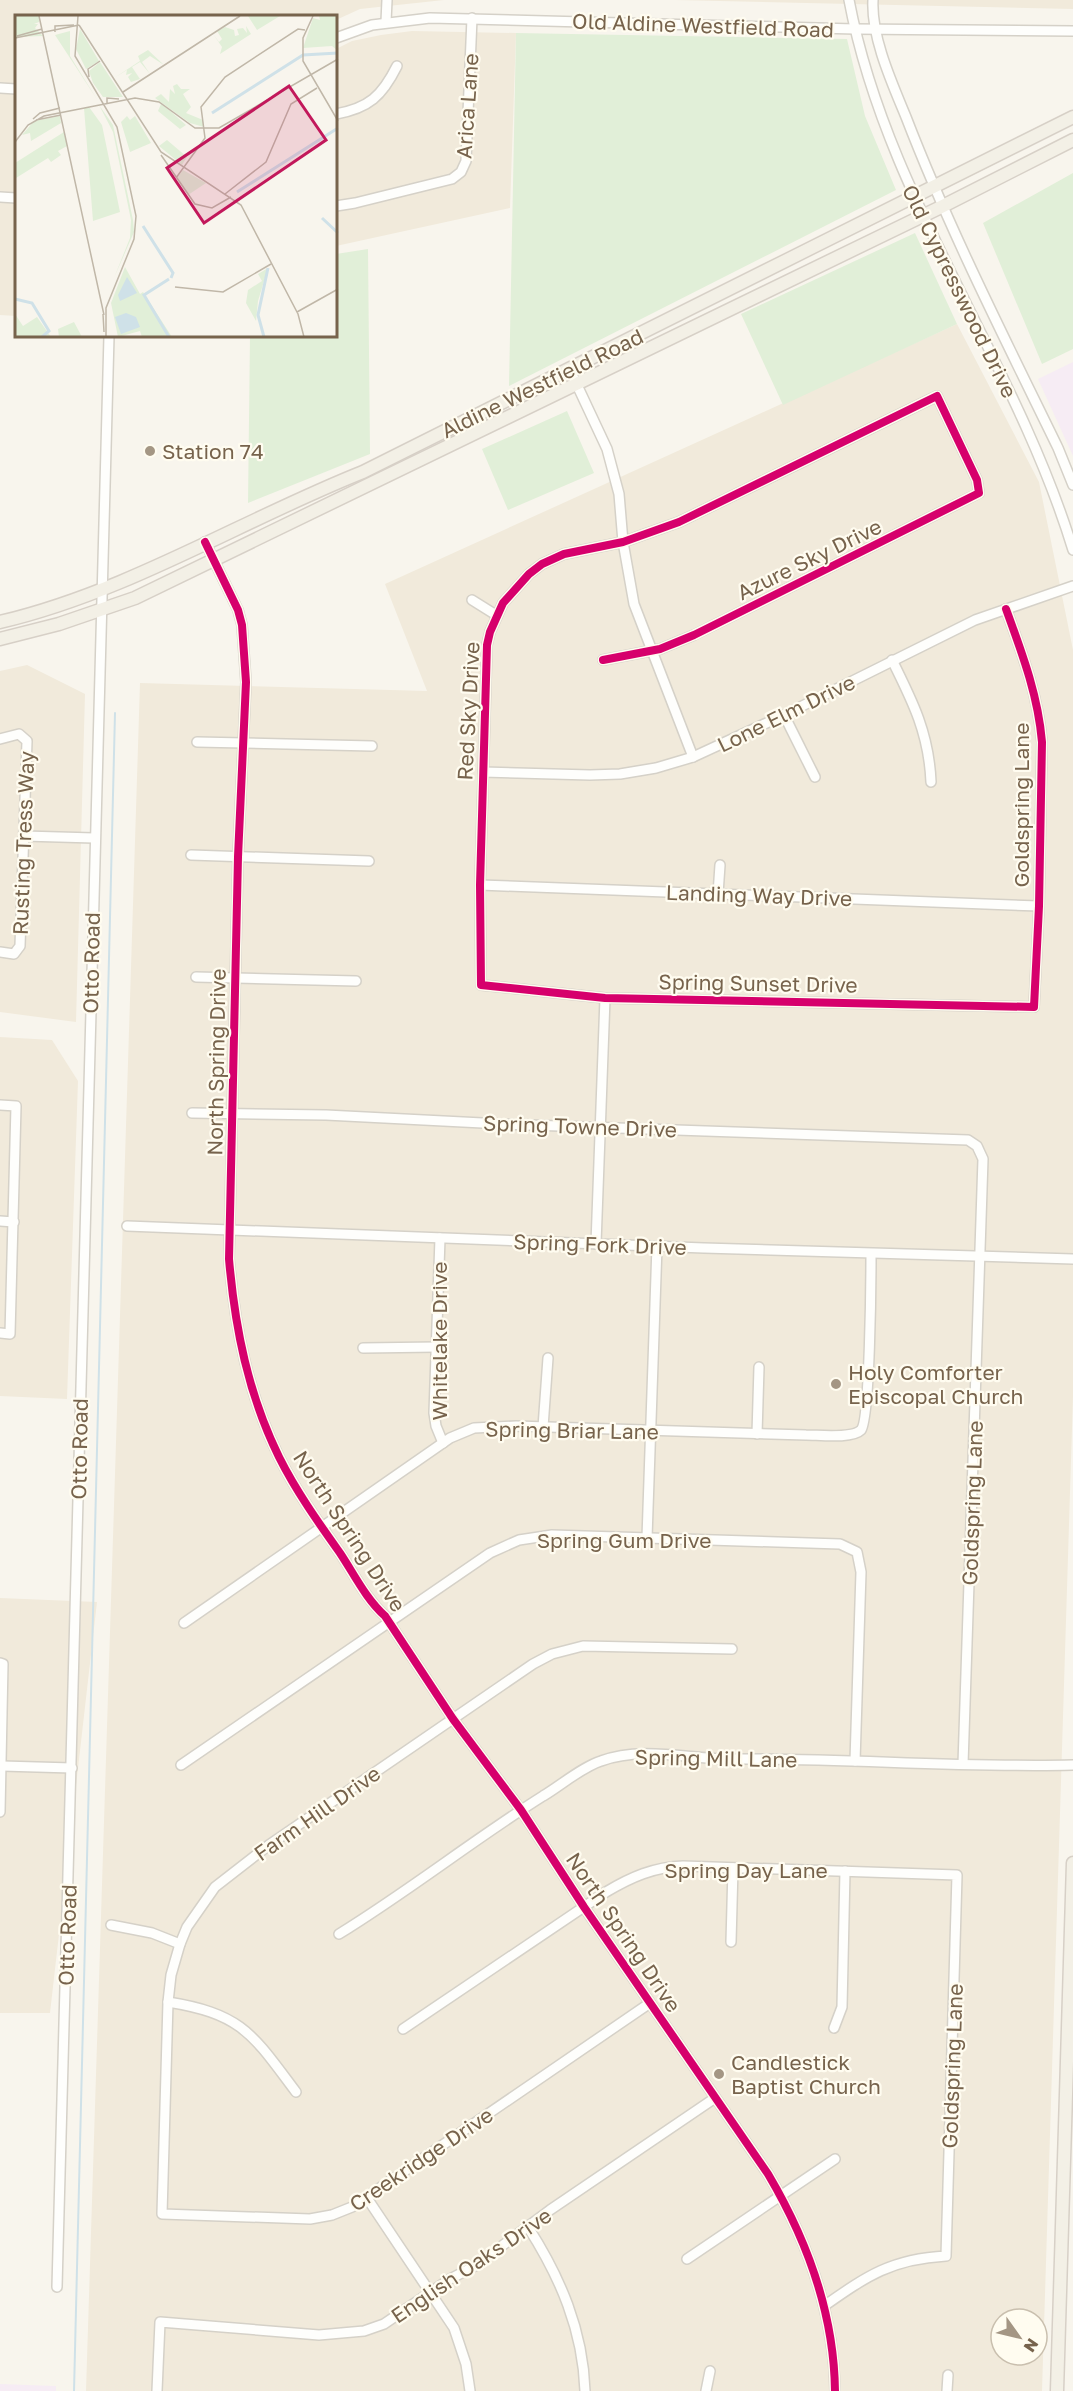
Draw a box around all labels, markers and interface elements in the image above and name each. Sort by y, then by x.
street label: Old Aldine Westfield Road [572,7,834,43]
inset map [15,15,338,338]
street label: Arica Lane [450,52,484,160]
street label: Old Cypresswood Drive [897,180,1023,402]
street label: Aldine Westfield Road [437,323,647,443]
place label: Station 74 [162,438,264,464]
marker: Station 74 [143,444,157,458]
street label: Azure Sky Drive [732,513,886,605]
street label: Red Sky Drive [451,641,485,781]
street label: Lone Elm Drive [713,668,859,758]
street label: Goldspring Lane [1008,723,1034,887]
street label: Rusting Tress Way [7,750,39,935]
street label: Landing Way Drive [665,879,853,911]
street label: Otto Road [77,912,105,1014]
street label: North Spring Drive [201,968,231,1156]
street label: Spring Sunset Drive [658,968,858,998]
street label: Spring Towne Drive [483,1110,677,1142]
street label: Spring Fork Drive [513,1228,687,1260]
street label: Whitelake Drive [426,1262,452,1420]
place label: Holy Comforter Episcopal Church [848,1359,1024,1409]
marker: Holy Comforter Episcopal Church [829,1377,843,1391]
street label: Otto Road [65,1398,93,1500]
street label: Spring Briar Lane [485,1415,659,1445]
street label: Goldspring Lane [956,1420,988,1586]
street label: North Spring Drive [288,1445,412,1617]
street label: Spring Gum Drive [537,1527,711,1553]
street label: Spring Mill Lane [634,1744,798,1772]
street label: Farm Hill Drive [249,1760,385,1866]
street label: North Spring Drive [561,1847,687,2017]
street label: Spring Day Lane [664,1857,828,1883]
street label: Otto Road [52,1884,82,1986]
street label: Goldspring Lane [936,1983,968,2149]
place label: Candlestick Baptist Church [731,2049,881,2099]
marker: Candlestick Baptist Church [712,2067,726,2081]
street label: Creekridge Drive [344,2101,498,2217]
street label: English Oaks Drive [386,2202,556,2328]
north arrow [989,2307,1049,2367]
text: N [1020,2335,1043,2356]

